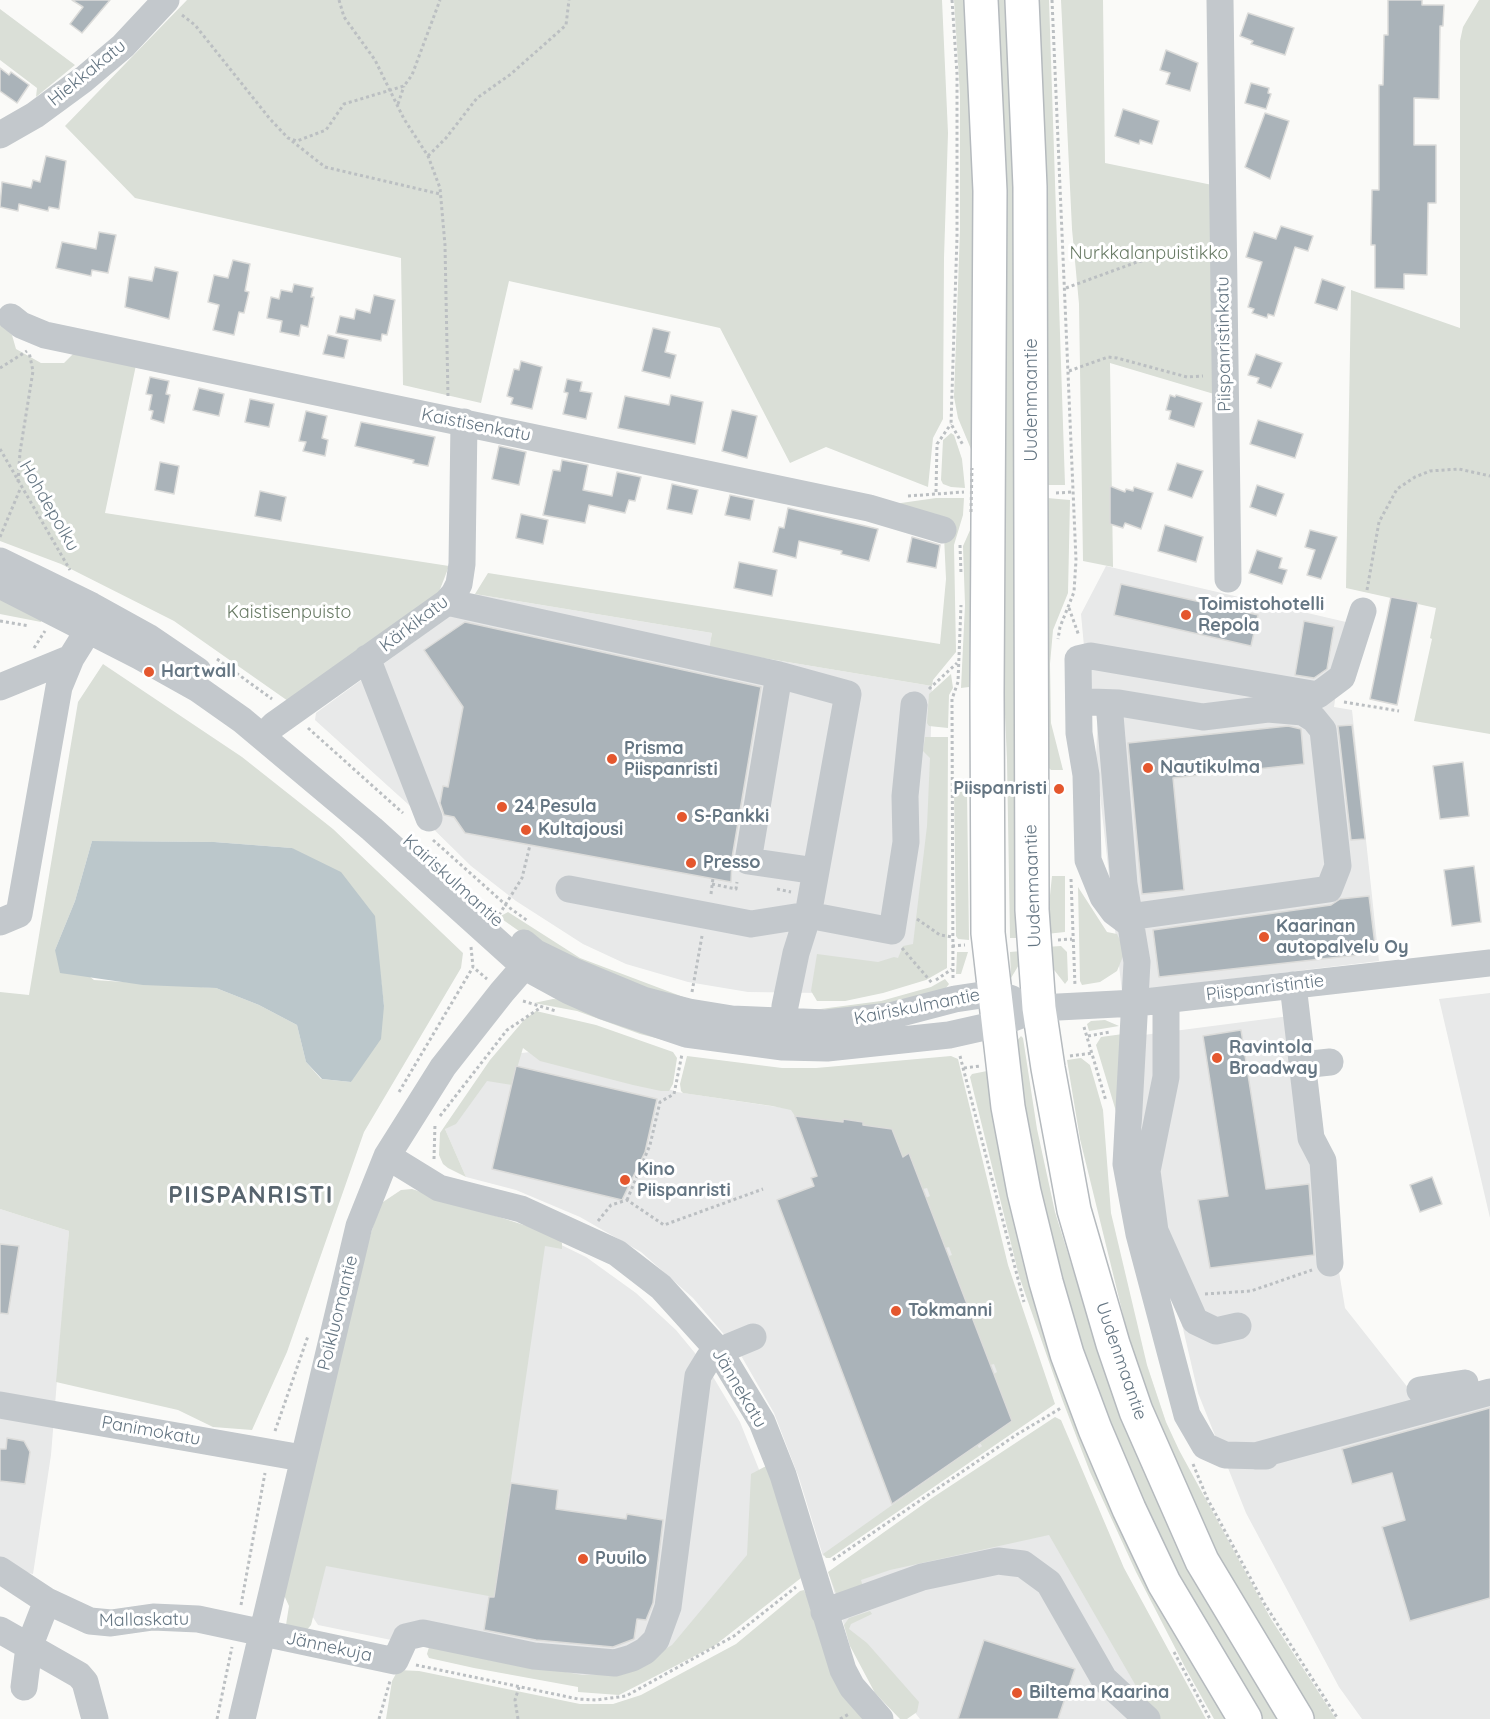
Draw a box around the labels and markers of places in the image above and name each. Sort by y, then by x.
place label: Toimistohotelli Repola [1198,594,1324,636]
marker: Toimistohotelli Repola [1179,608,1193,622]
place label: Hartwall [161,661,236,683]
marker: Hartwall [142,665,156,679]
place label: Prisma Piispanristi [624,738,718,780]
marker: Prisma Piispanristi [605,752,619,766]
place label: Nautikulma [1160,757,1260,779]
marker: Nautikulma [1141,761,1155,775]
place label: Piispanristi [953,778,1047,800]
marker: Piispanristi [1052,782,1066,796]
place label: 24 Pesula [514,796,597,818]
marker: 24 Pesula [495,800,509,814]
place label: S-Pankki [694,806,769,828]
marker: S-Pankki [675,810,689,824]
place label: Kultajousi [538,819,623,841]
marker: Kultajousi [519,823,533,837]
place label: Presso [703,852,760,874]
marker: Presso [684,856,698,870]
place label: Kaarinan autopalvelu Oy [1276,916,1408,958]
marker: Kaarinan autopalvelu Oy [1257,930,1271,944]
place label: Ravintola Broadway [1229,1037,1318,1080]
marker: Ravintola Broadway [1210,1051,1224,1065]
place label: Kino Piispanristi [637,1159,731,1202]
marker: Kino Piispanristi [618,1173,632,1187]
place label: Tokmanni [908,1300,992,1322]
marker: Tokmanni [889,1304,903,1318]
place label: Puuilo [595,1548,647,1570]
marker: Puuilo [576,1552,590,1566]
place label: Biltema Kaarina [1029,1682,1169,1704]
marker: Biltema Kaarina [1010,1686,1024,1700]

